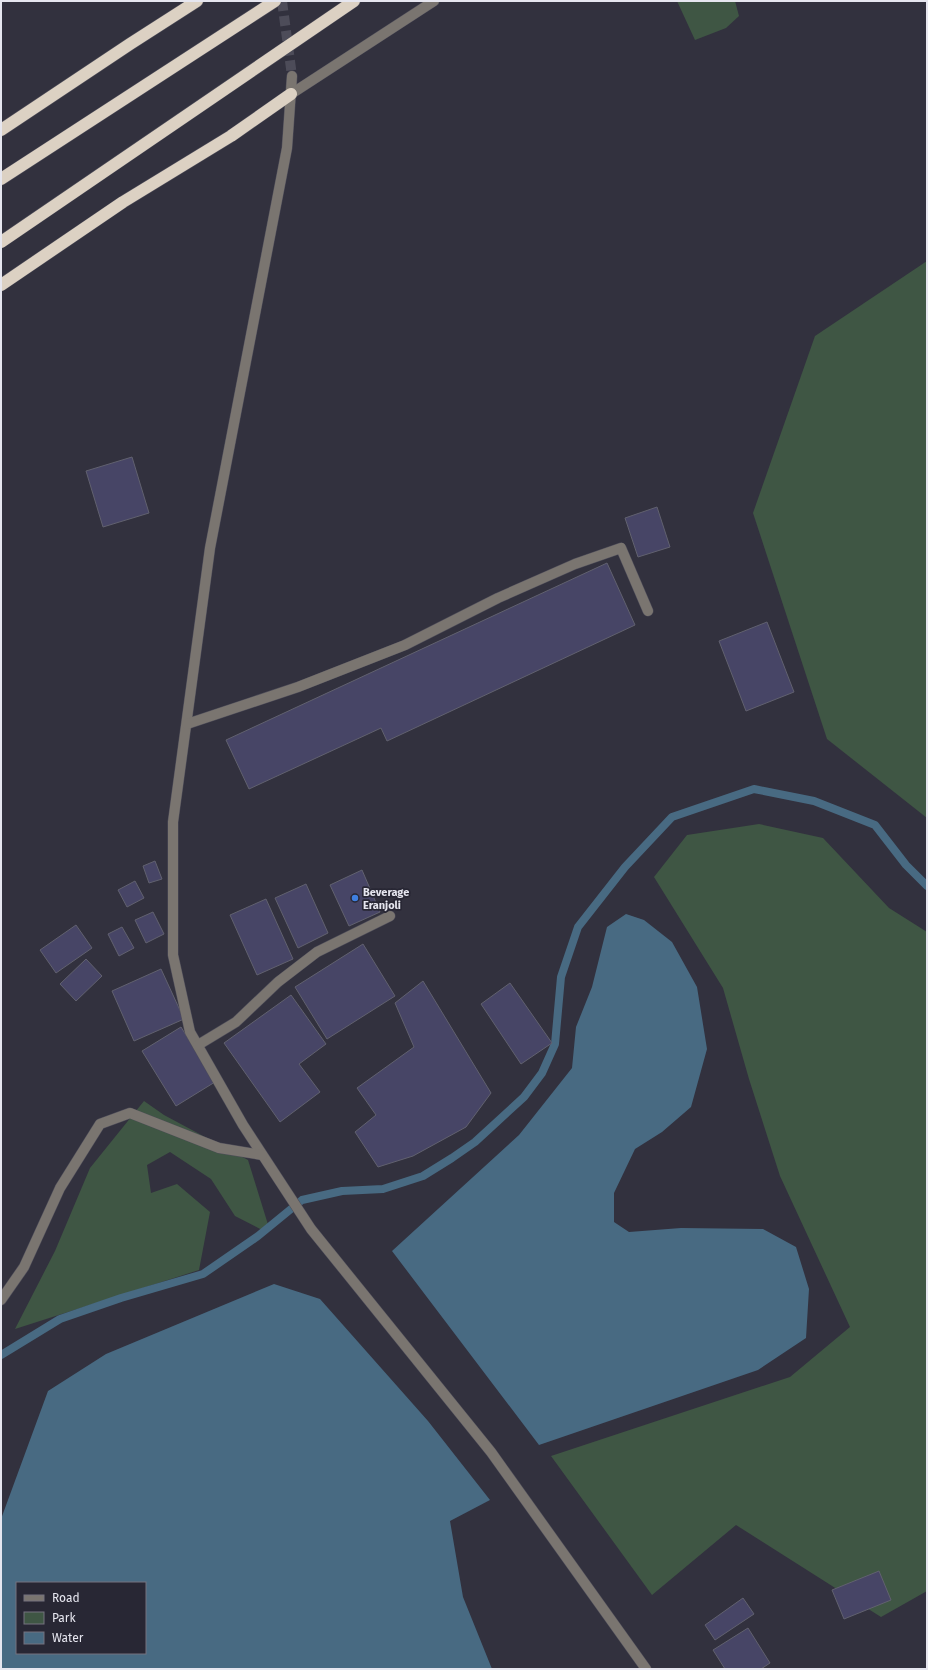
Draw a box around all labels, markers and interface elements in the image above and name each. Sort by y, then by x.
place label: Beverage Eranjoli [363,886,409,912]
marker: Beverage Eranjoli [350,893,360,903]
legend [16,1582,146,1654]
text: Road [52,1591,80,1605]
text: Park [52,1611,76,1625]
text: Water [52,1631,84,1645]

